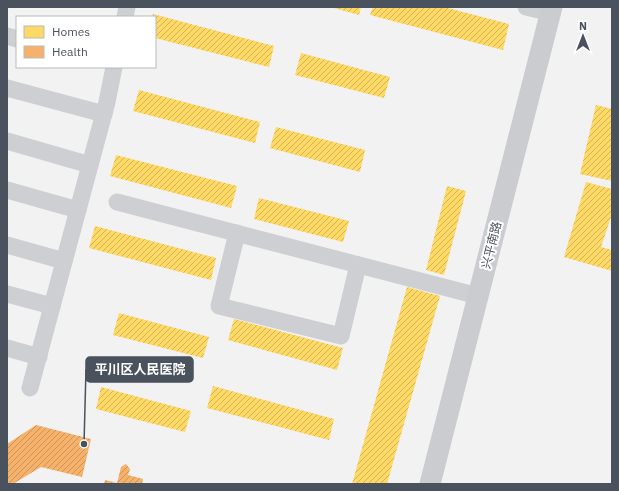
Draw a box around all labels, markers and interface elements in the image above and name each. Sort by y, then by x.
legend [16,16,156,68]
north arrow [563,16,603,56]
text: N [579,19,587,33]
text: Homes [52,24,90,39]
text: Health [52,44,88,59]
street label: 兴平南路 [478,220,504,270]
callout: 平川区人民医院 [86,357,193,382]
text: 平川区人民医院 [94,361,186,378]

